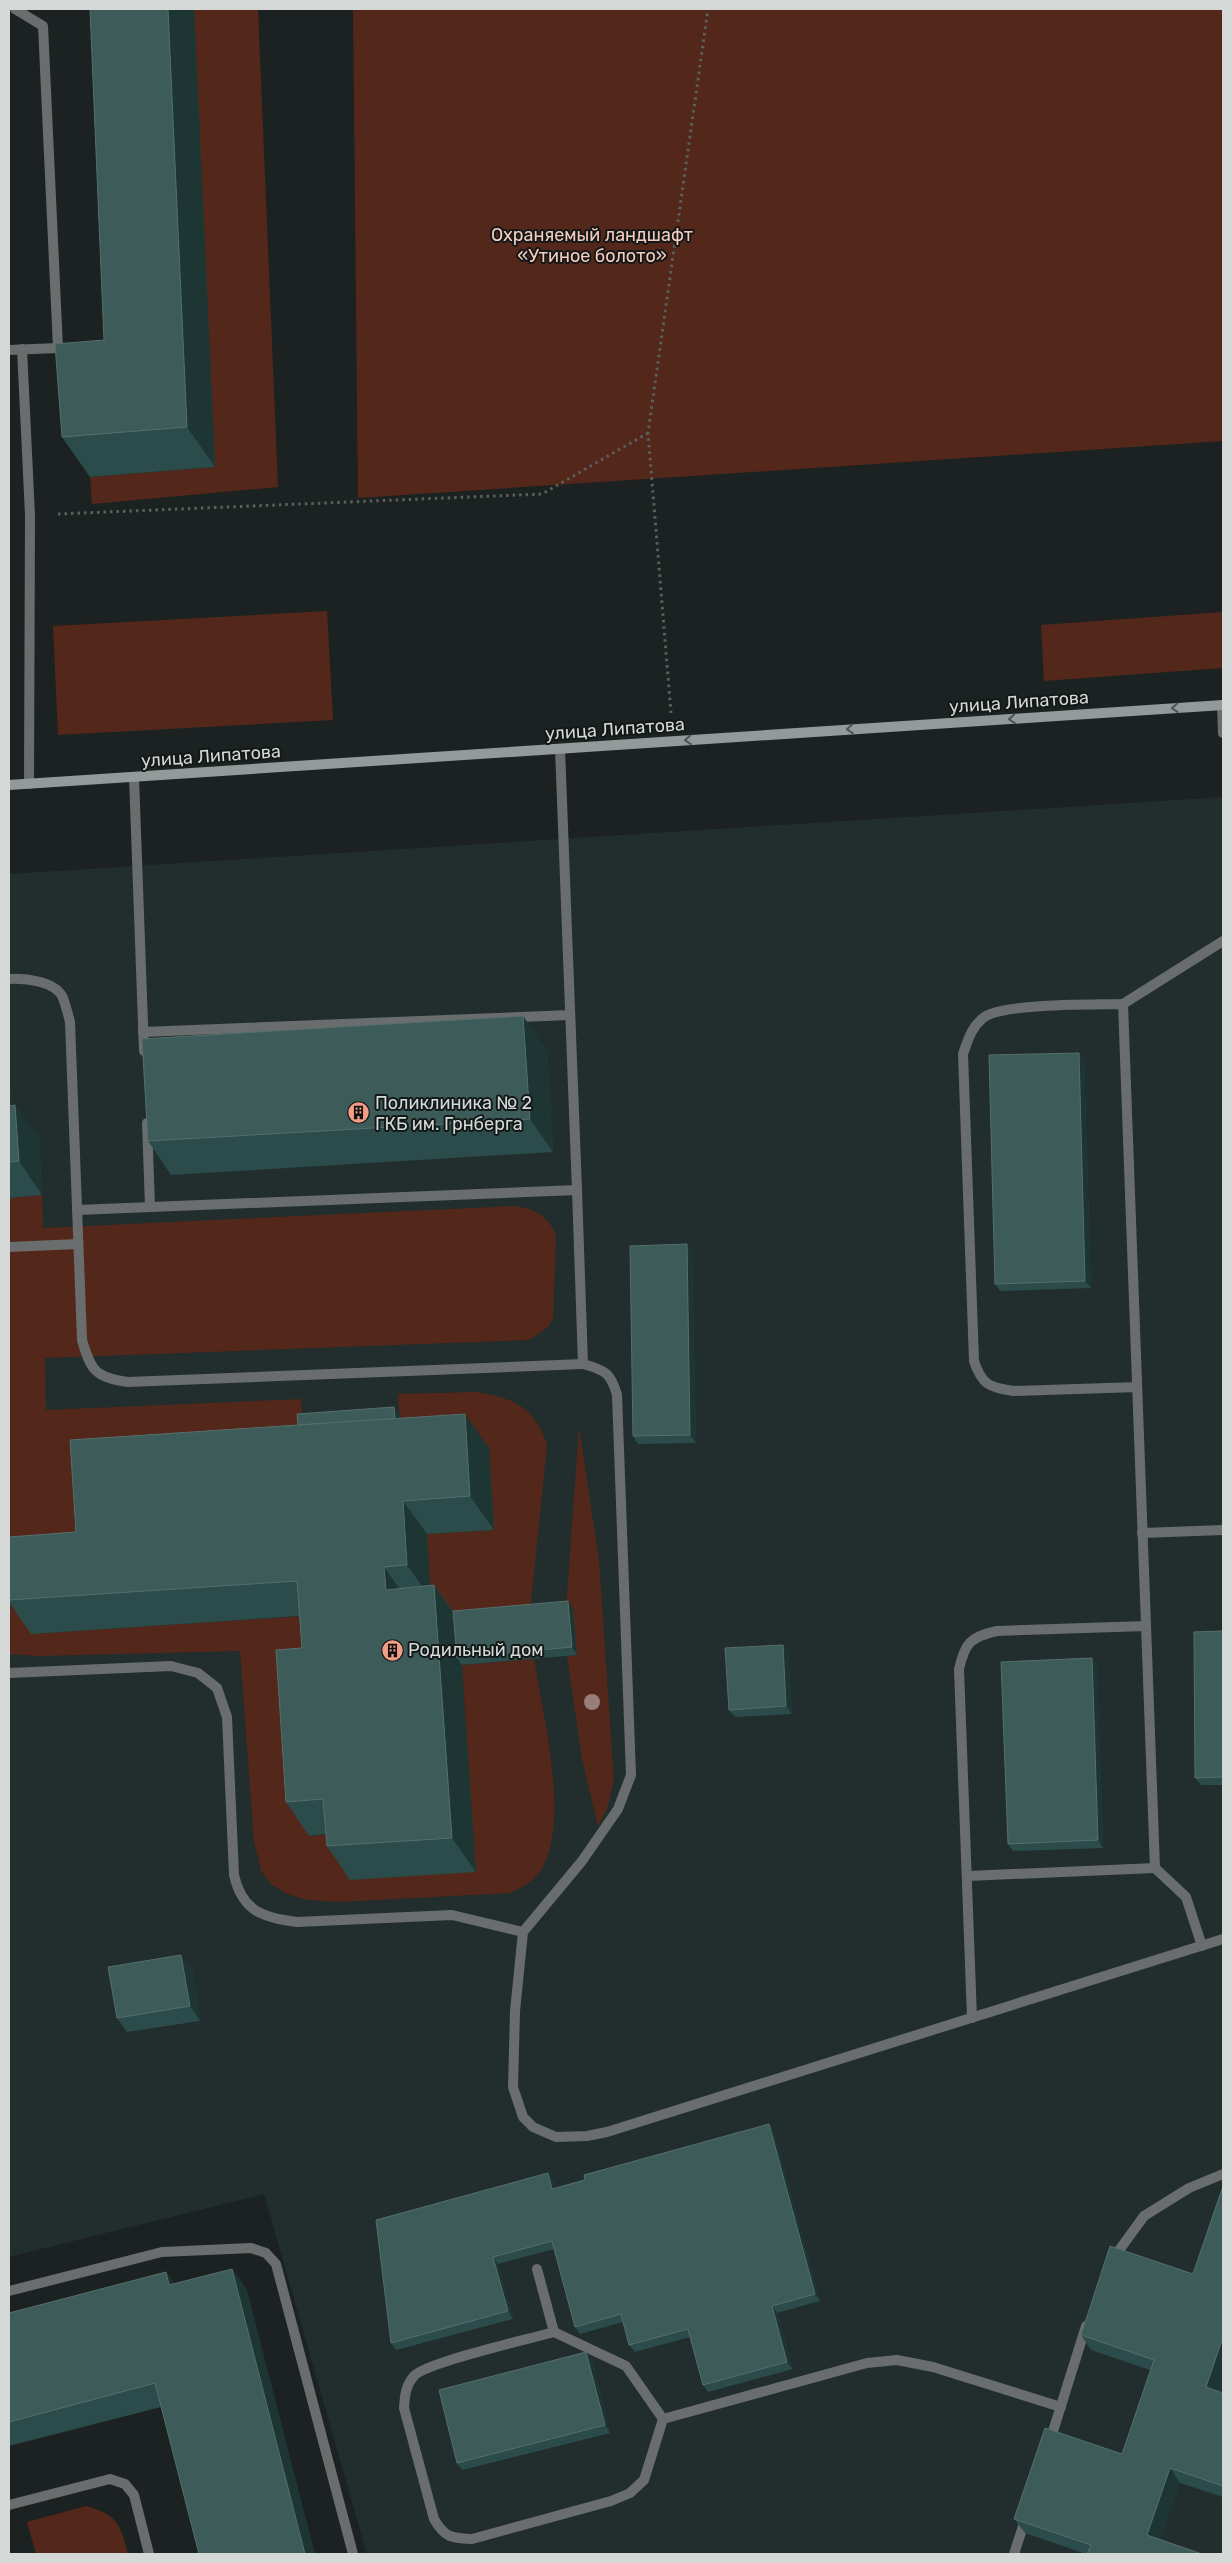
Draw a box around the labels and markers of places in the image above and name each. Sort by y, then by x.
place label: Поликлиника № 2 ГКБ им. Грнберга [375,1092,532,1135]
building icon: Поликлиника № 2 ГКБ им. Грнберга [347,1101,371,1125]
building icon: Родильный дом [380,1638,404,1662]
place label: Родильный дом [408,1639,544,1661]

